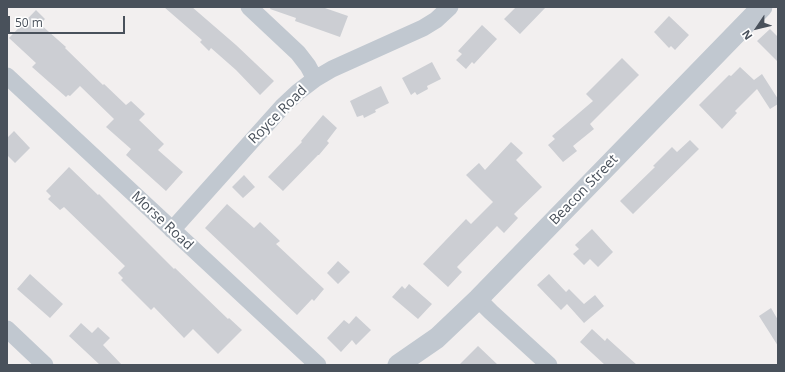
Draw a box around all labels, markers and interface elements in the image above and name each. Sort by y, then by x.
scale bar [10,8,127,34]
north arrow [737,8,777,48]
text: 50 m [15,14,43,31]
text: N [738,27,755,43]
street label: Royce Road [245,82,311,148]
street label: Beacon Street [546,151,622,229]
street label: Morse Road [128,188,196,254]

